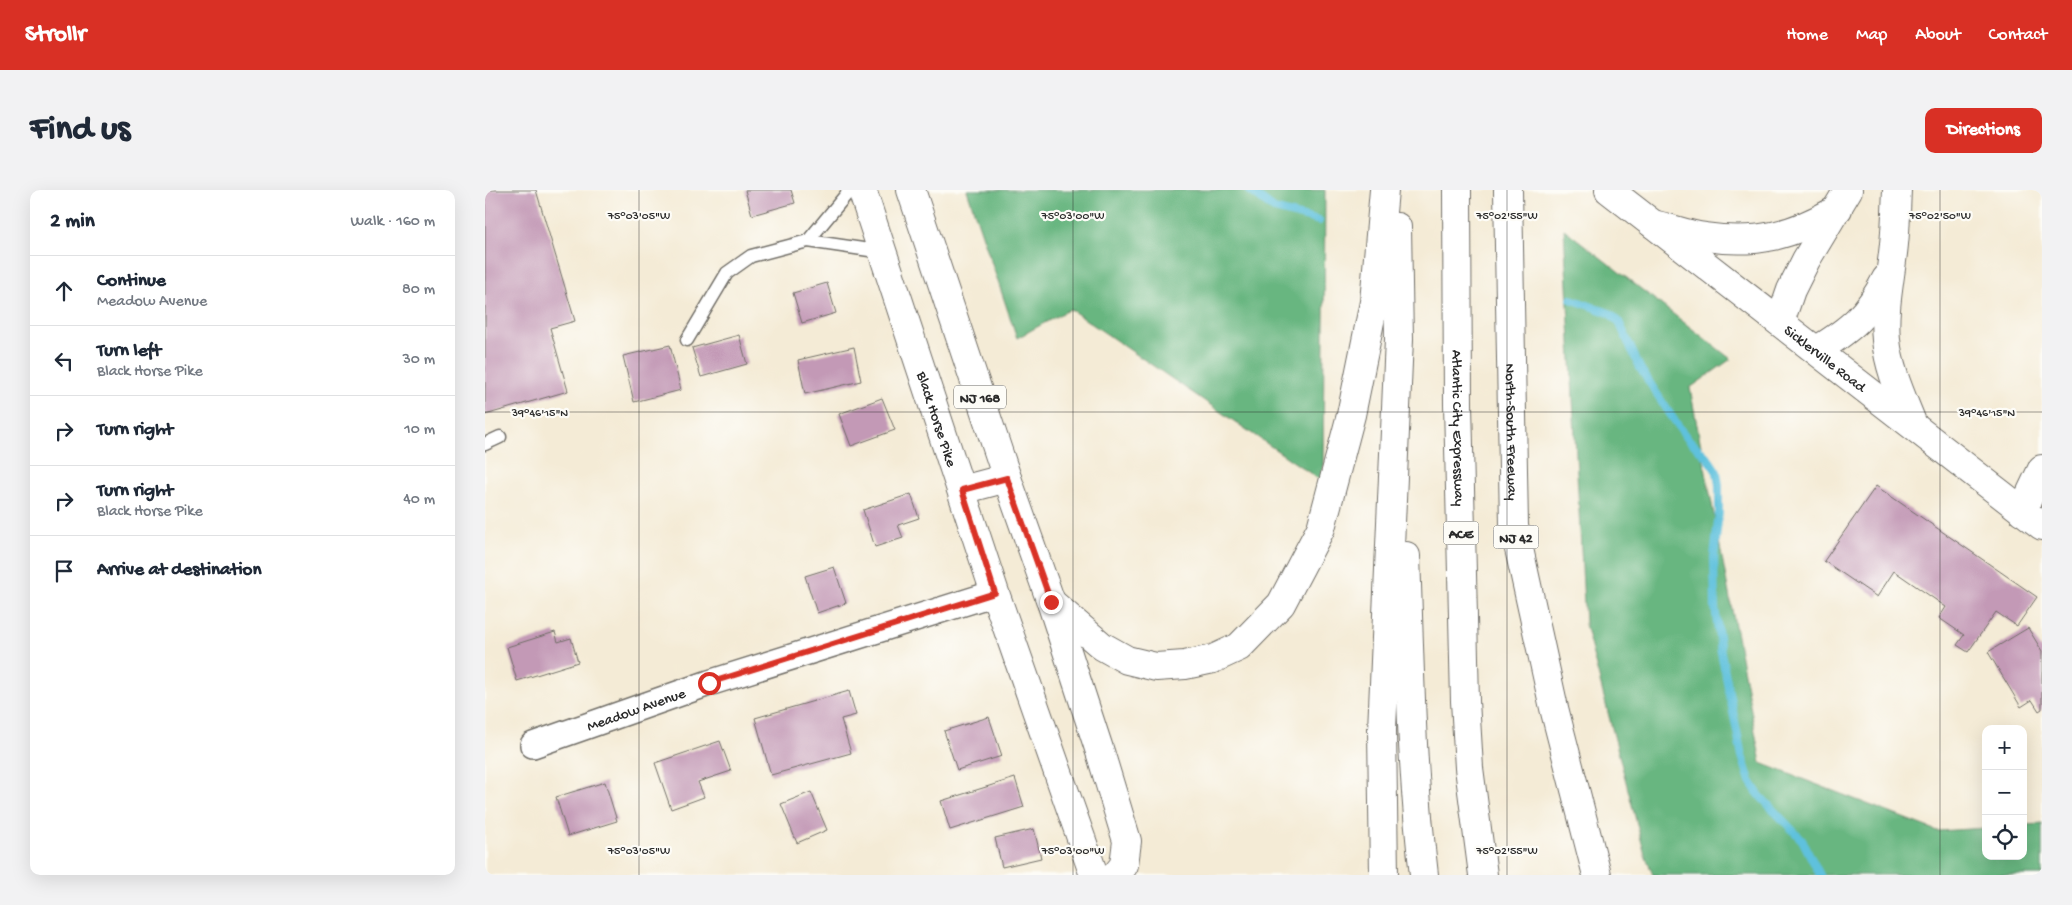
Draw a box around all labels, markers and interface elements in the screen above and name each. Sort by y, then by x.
text: Strollr [25,21,86,50]
text: Home [1786,25,1828,46]
text: Map [1856,25,1887,46]
text: About [1915,25,1961,46]
text: Contact [1989,25,2047,46]
button: Directions [1925,108,2042,153]
text: Find us [30,110,130,151]
text: 2 min [50,210,95,235]
text: 75°03'05"W [607,210,670,224]
text: 75°03'00"W [1041,210,1104,224]
text: 75°02'55"W [1475,210,1538,224]
text: 75°02'50"W [1908,210,1971,224]
text: Walk · 160 m [350,213,435,232]
text: Continue [97,270,166,293]
icon: ahead [50,277,78,305]
text: 80 m [402,281,435,300]
text: Meadow Avenue [97,293,207,312]
street label: Sicklerville Road [1780,322,1870,398]
text: Turn left [97,340,161,363]
icon: left [50,347,78,375]
street label: Atlantic City Expressway [1447,350,1467,507]
text: 30 m [402,351,435,370]
text: Black Horse Pike [97,363,203,382]
street label: North-South Freeway [1500,363,1521,501]
street label: Black Horse Pike [911,369,960,470]
road number: NJ 168 [954,386,1006,408]
text: 39°46'15"N [511,407,568,421]
text: 39°46'15"N [1958,407,2015,421]
icon: right [50,417,78,445]
text: Turn right [97,419,173,442]
text: 10 m [404,421,435,440]
text: Turn right [97,480,173,503]
icon: right [50,487,78,515]
text: 40 m [403,491,435,510]
text: Black Horse Pike [97,503,203,522]
road number: ACE [1443,522,1479,544]
road number: NJ 42 [1493,526,1539,548]
icon: arrive [50,557,78,585]
text: Arrive at destination [97,559,261,582]
route end [1040,591,1063,614]
route start [698,672,721,695]
street label: Meadow Avenue [585,685,688,736]
map controls [1982,725,2027,860]
button: + [1982,725,2027,770]
button: − [1982,770,2027,815]
button: locate [1982,815,2027,860]
text: 75°03'05"W [607,845,670,859]
text: 75°03'00"W [1041,845,1104,859]
text: 75°02'55"W [1475,845,1538,859]

